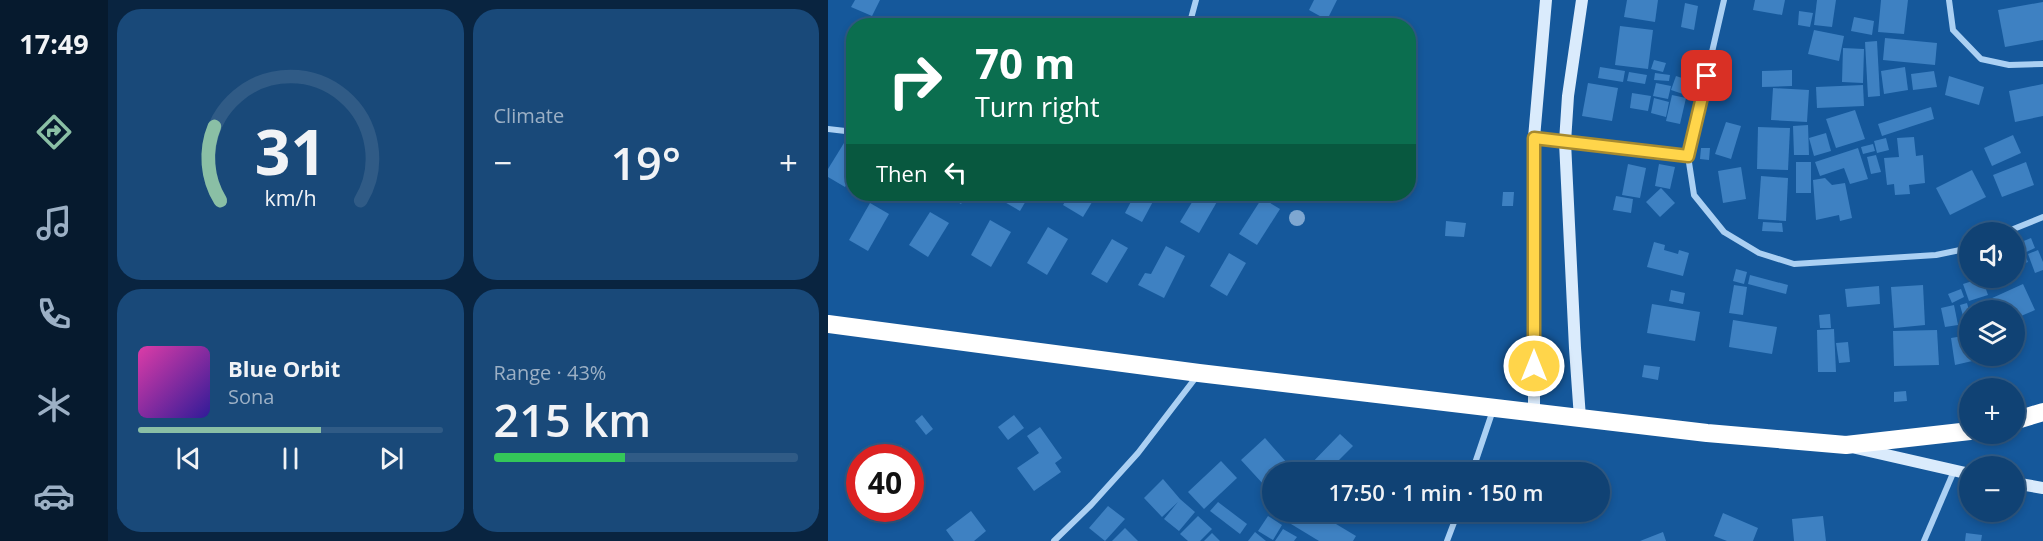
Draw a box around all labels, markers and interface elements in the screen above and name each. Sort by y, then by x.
text: 17:49 [19,25,89,62]
text: 70 m [975,34,1075,91]
icon: right [876,42,954,120]
pin [1681,50,1732,101]
icon: arrive [1690,59,1723,92]
text: Turn right [975,88,1100,125]
text: Climate [494,102,564,129]
text: 31 [255,108,326,193]
icon: directions [33,111,75,153]
text: 19° [610,132,681,193]
text: − [494,140,512,185]
text: + [779,140,798,185]
icon: left [939,156,972,189]
text: Then [876,158,927,188]
text: km/h [264,184,316,213]
icon: music [33,202,75,244]
map controls [1959,222,2025,522]
button: sound [1959,222,2025,288]
icon: phone [33,293,75,335]
button: layers [1959,300,2025,366]
position arrow [1502,334,1566,398]
text: Blue Orbit [228,353,340,383]
text: Range · 43% [494,359,606,386]
button: + [1959,378,2025,444]
text: Sona [228,383,274,410]
icon: climate [33,384,75,426]
text: 215 km [494,389,651,450]
icon: previous [172,442,205,475]
icon: pause [274,442,307,475]
icon: next [375,442,408,475]
speed limit sign: 40 [846,444,924,522]
button: − [1959,456,2025,522]
icon: car [33,475,75,517]
text: 17:50 · 1 min · 150 m [1328,477,1544,507]

